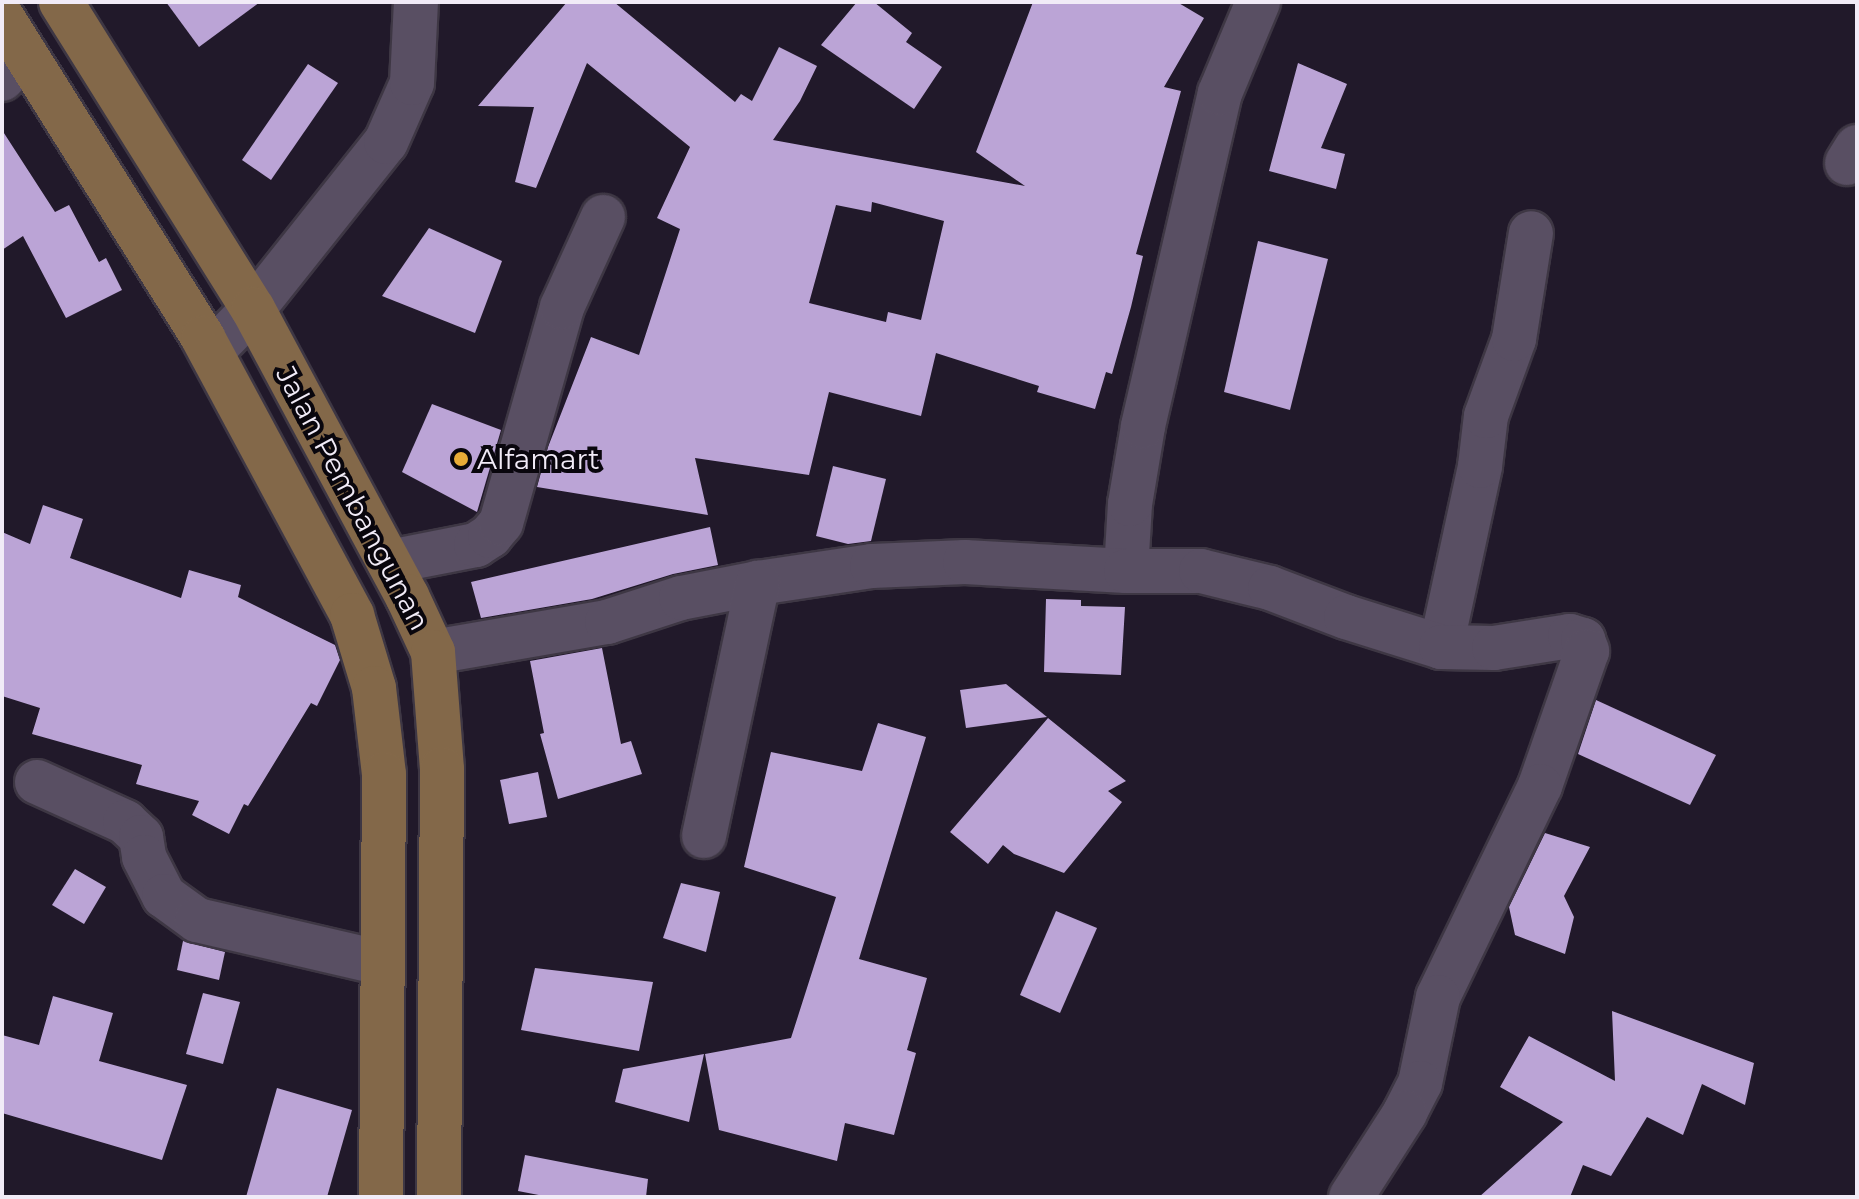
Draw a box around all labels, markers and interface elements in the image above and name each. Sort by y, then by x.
street label: Jalan Pembangunan [269,360,437,636]
place label: Alfamart [477,442,600,476]
marker: Alfamart [452,450,470,468]

